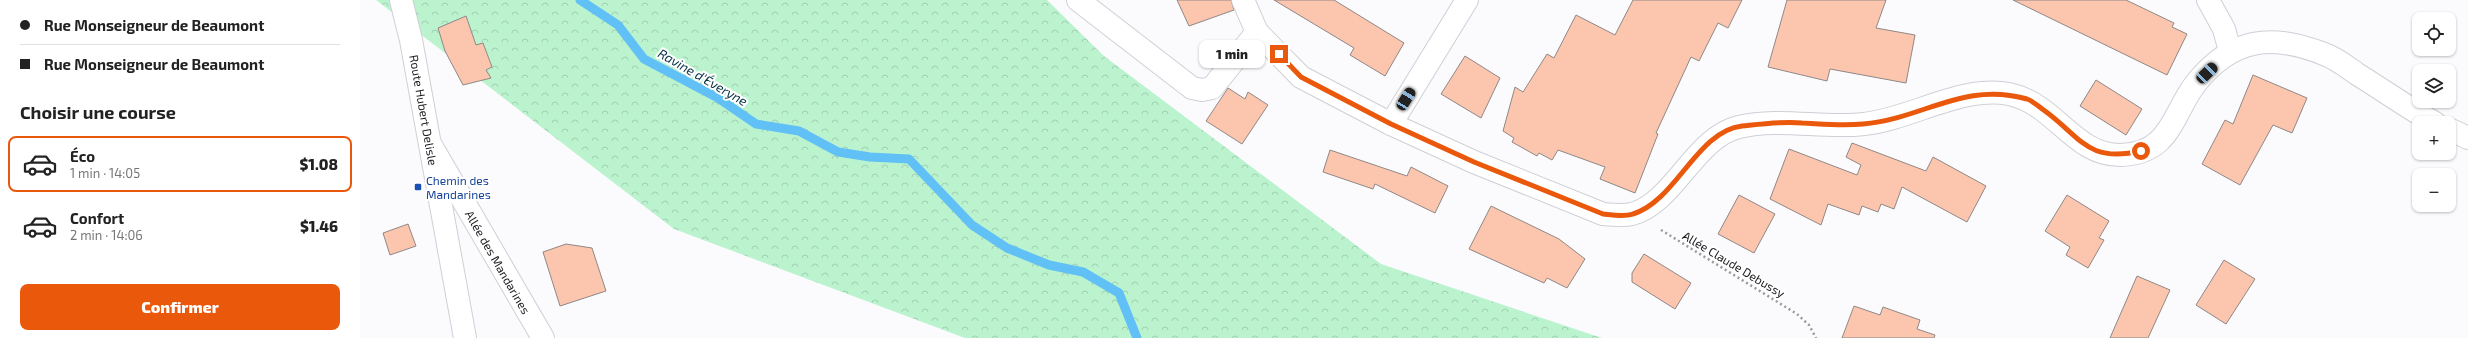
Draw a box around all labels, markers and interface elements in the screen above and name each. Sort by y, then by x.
map controls [2412,12,2456,212]
button: locate [2412,12,2456,56]
text: Rue Monseigneur de Beaumont [44,16,264,34]
callout: 1 min [1199,40,1265,68]
water label: Ravine d'Éveryne [655,44,751,109]
route end [1270,45,1288,63]
text: 1 min [1216,46,1248,62]
street label: Route Hubert Delisle [407,54,441,166]
text: Rue Monseigneur de Beaumont [44,55,264,73]
car [2194,60,2220,86]
button: layers [2412,64,2456,108]
car [1395,86,1417,112]
text: Choisir une course [20,101,176,123]
button: + [2412,116,2456,160]
route start [2132,142,2150,160]
icon: car [22,146,58,182]
text: Éco [70,147,95,165]
text: $1.08 [299,155,338,173]
text: 1 min · 14:05 [70,165,140,181]
button: − [2412,168,2456,212]
place label: Chemin des Mandarines [426,173,491,201]
marker: Chemin des Mandarines [413,182,423,192]
icon: car [22,208,58,244]
street label: Allée des Mandarines [463,208,533,316]
text: Confort [70,209,124,227]
text: $1.46 [300,217,338,235]
text: 2 min · 14:06 [70,227,143,243]
street label: Allée Claude Debussy [1680,228,1788,300]
button: Confirmer [20,284,340,330]

